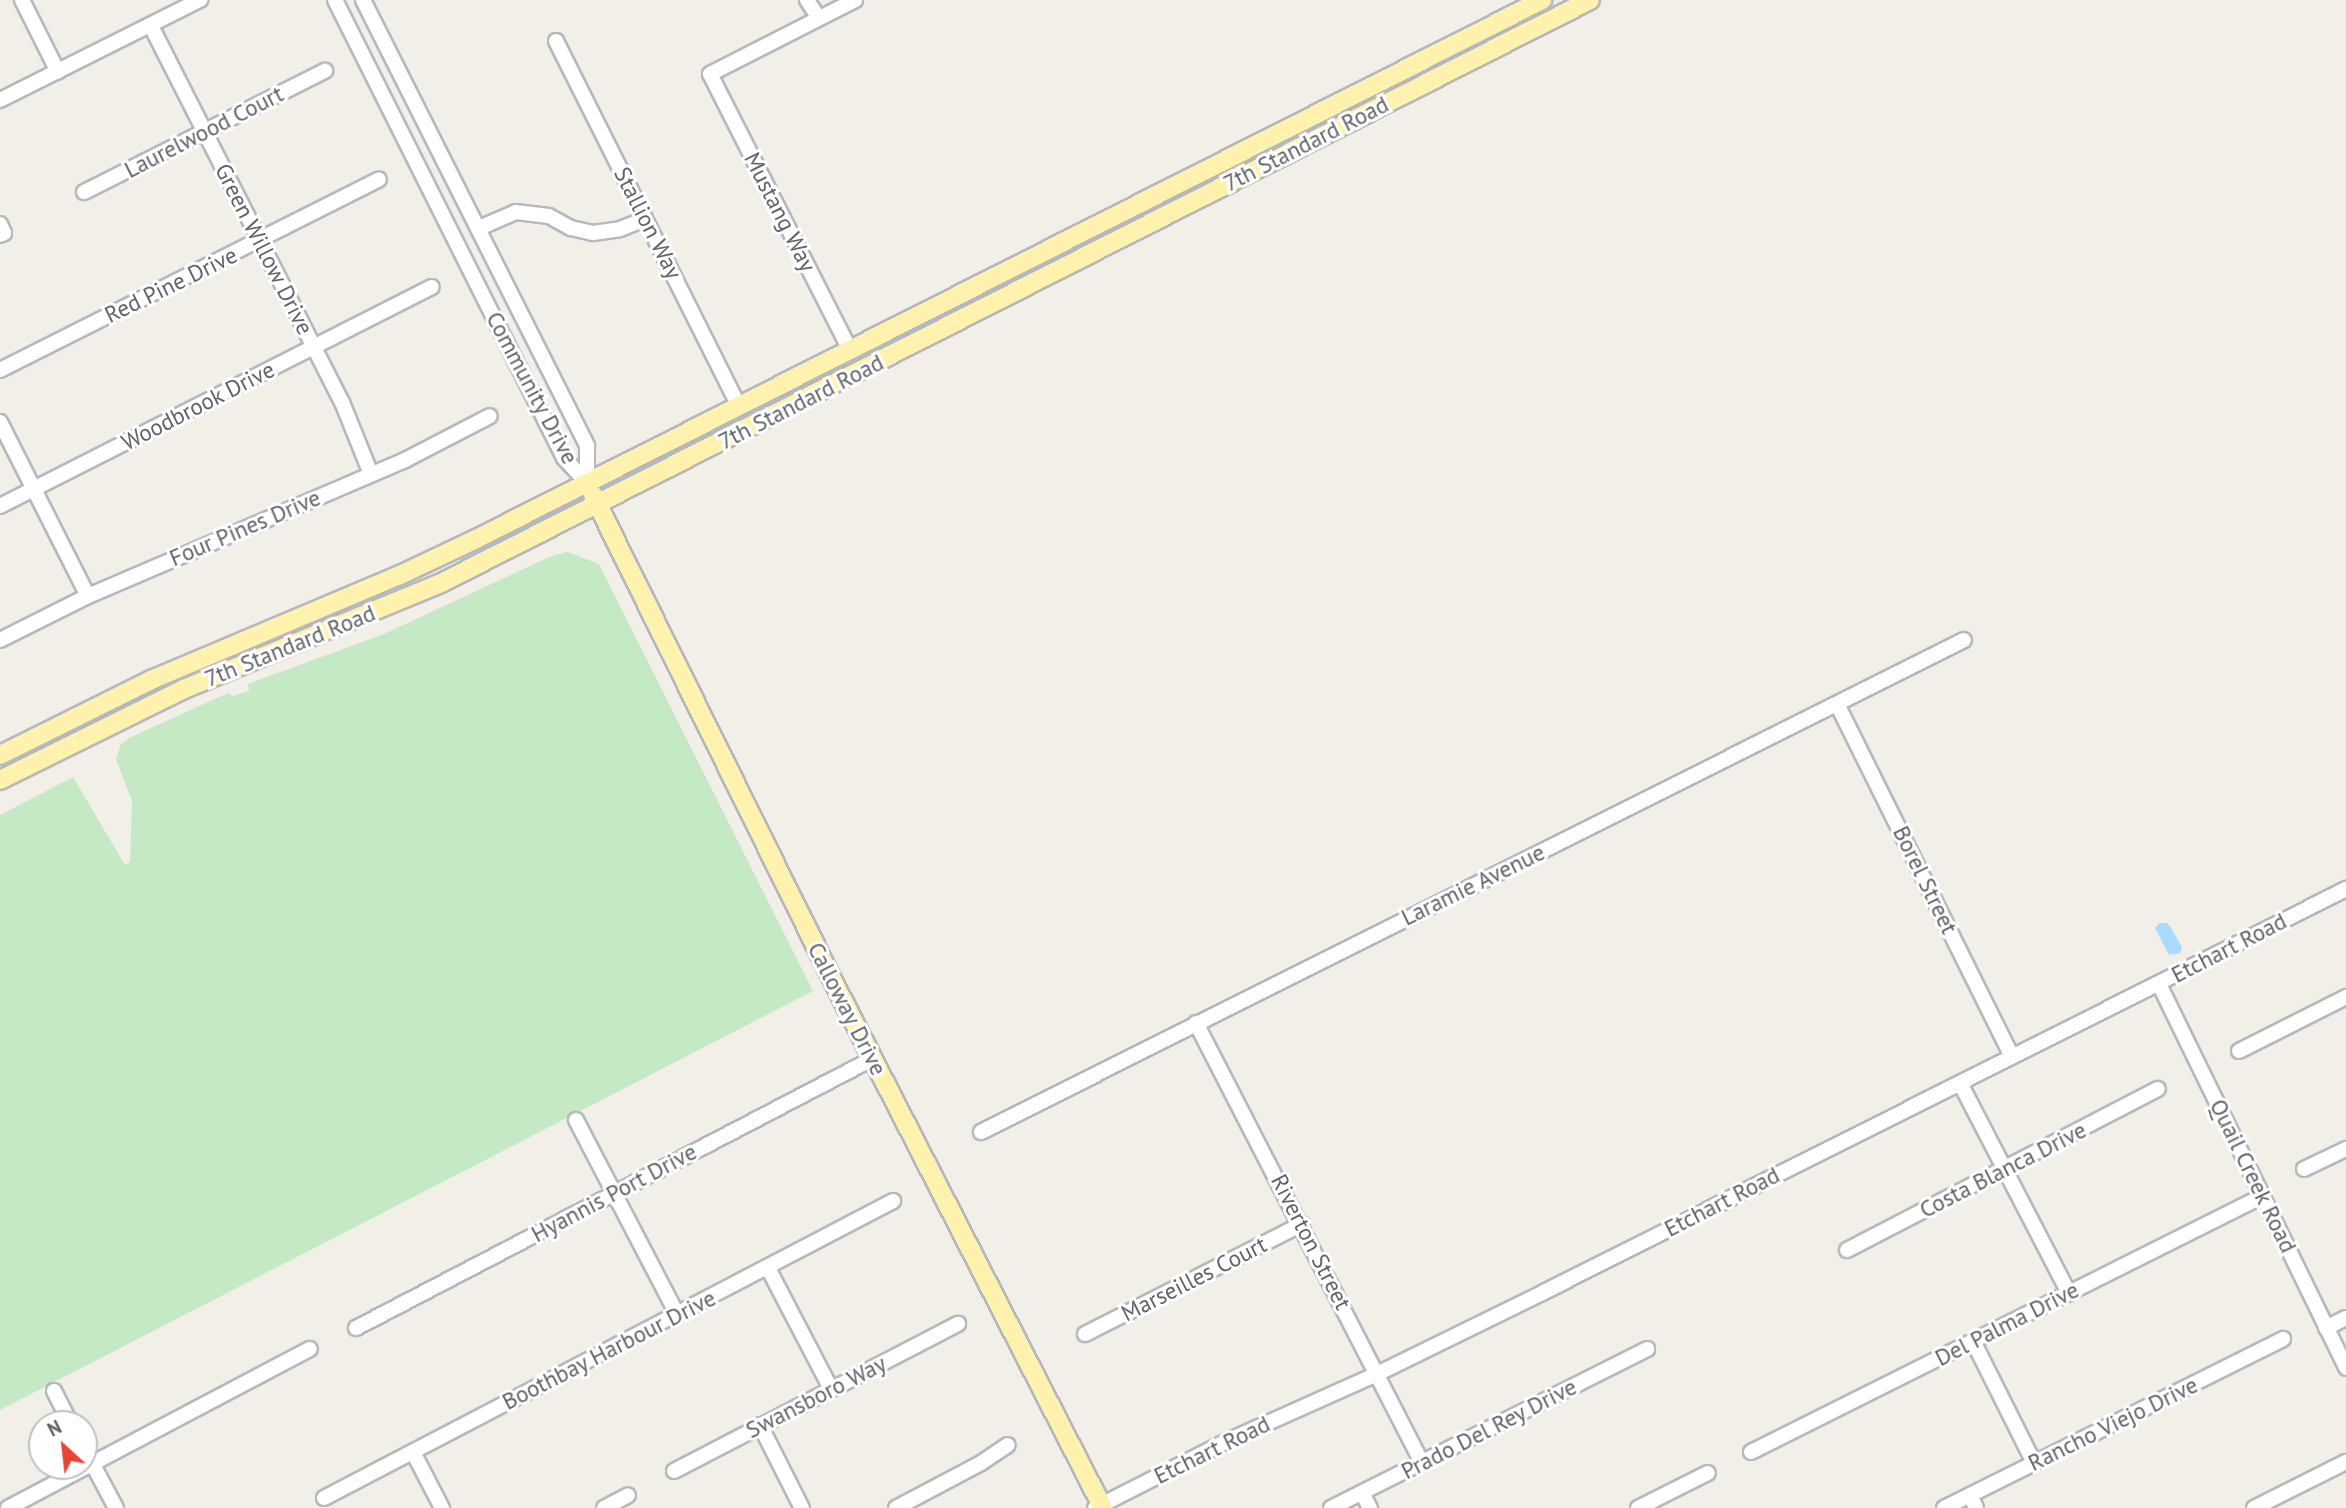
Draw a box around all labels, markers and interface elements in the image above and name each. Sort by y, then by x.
street label: Laurelwood Court [120,80,288,184]
street label: 7th Standard Road [1219,91,1393,197]
street label: Mustang Way [738,147,822,277]
street label: Green Willow Drive [209,159,319,339]
street label: Stallion Way [608,162,688,284]
street label: Red Pine Drive [100,241,242,329]
street label: Community Drive [480,307,584,469]
street label: 7th Standard Road [714,349,888,455]
street label: Woodbrook Drive [117,355,279,457]
street label: Four Pines Drive [165,484,325,572]
street label: 7th Standard Road [201,599,379,693]
street label: Borel Street [1887,821,1963,939]
street label: Laramie Avenue [1397,838,1549,932]
street label: Etchart Road [2167,907,2291,989]
street label: Calloway Drive [801,938,893,1080]
street label: Quail Creek Road [2204,1094,2302,1258]
street label: Costa Blanca Drive [1915,1116,2091,1224]
street label: Hyannis Port Drive [527,1138,701,1248]
street label: Etchart Road [1660,1161,1784,1243]
street label: Riverton Street [1265,1170,1357,1314]
street label: Marseilles Court [1117,1231,1271,1327]
street label: Del Palma Drive [1931,1276,2083,1372]
street label: Boothbay Harbour Drive [497,1284,721,1416]
street label: Swansboro Way [741,1350,891,1444]
street label: Rancho Viejo Drive [2023,1371,2203,1477]
street label: Prado Del Rey Drive [1396,1373,1582,1485]
north arrow [28,1410,98,1480]
street label: Etchart Road [1150,1410,1274,1490]
text: N [43,1415,65,1442]

